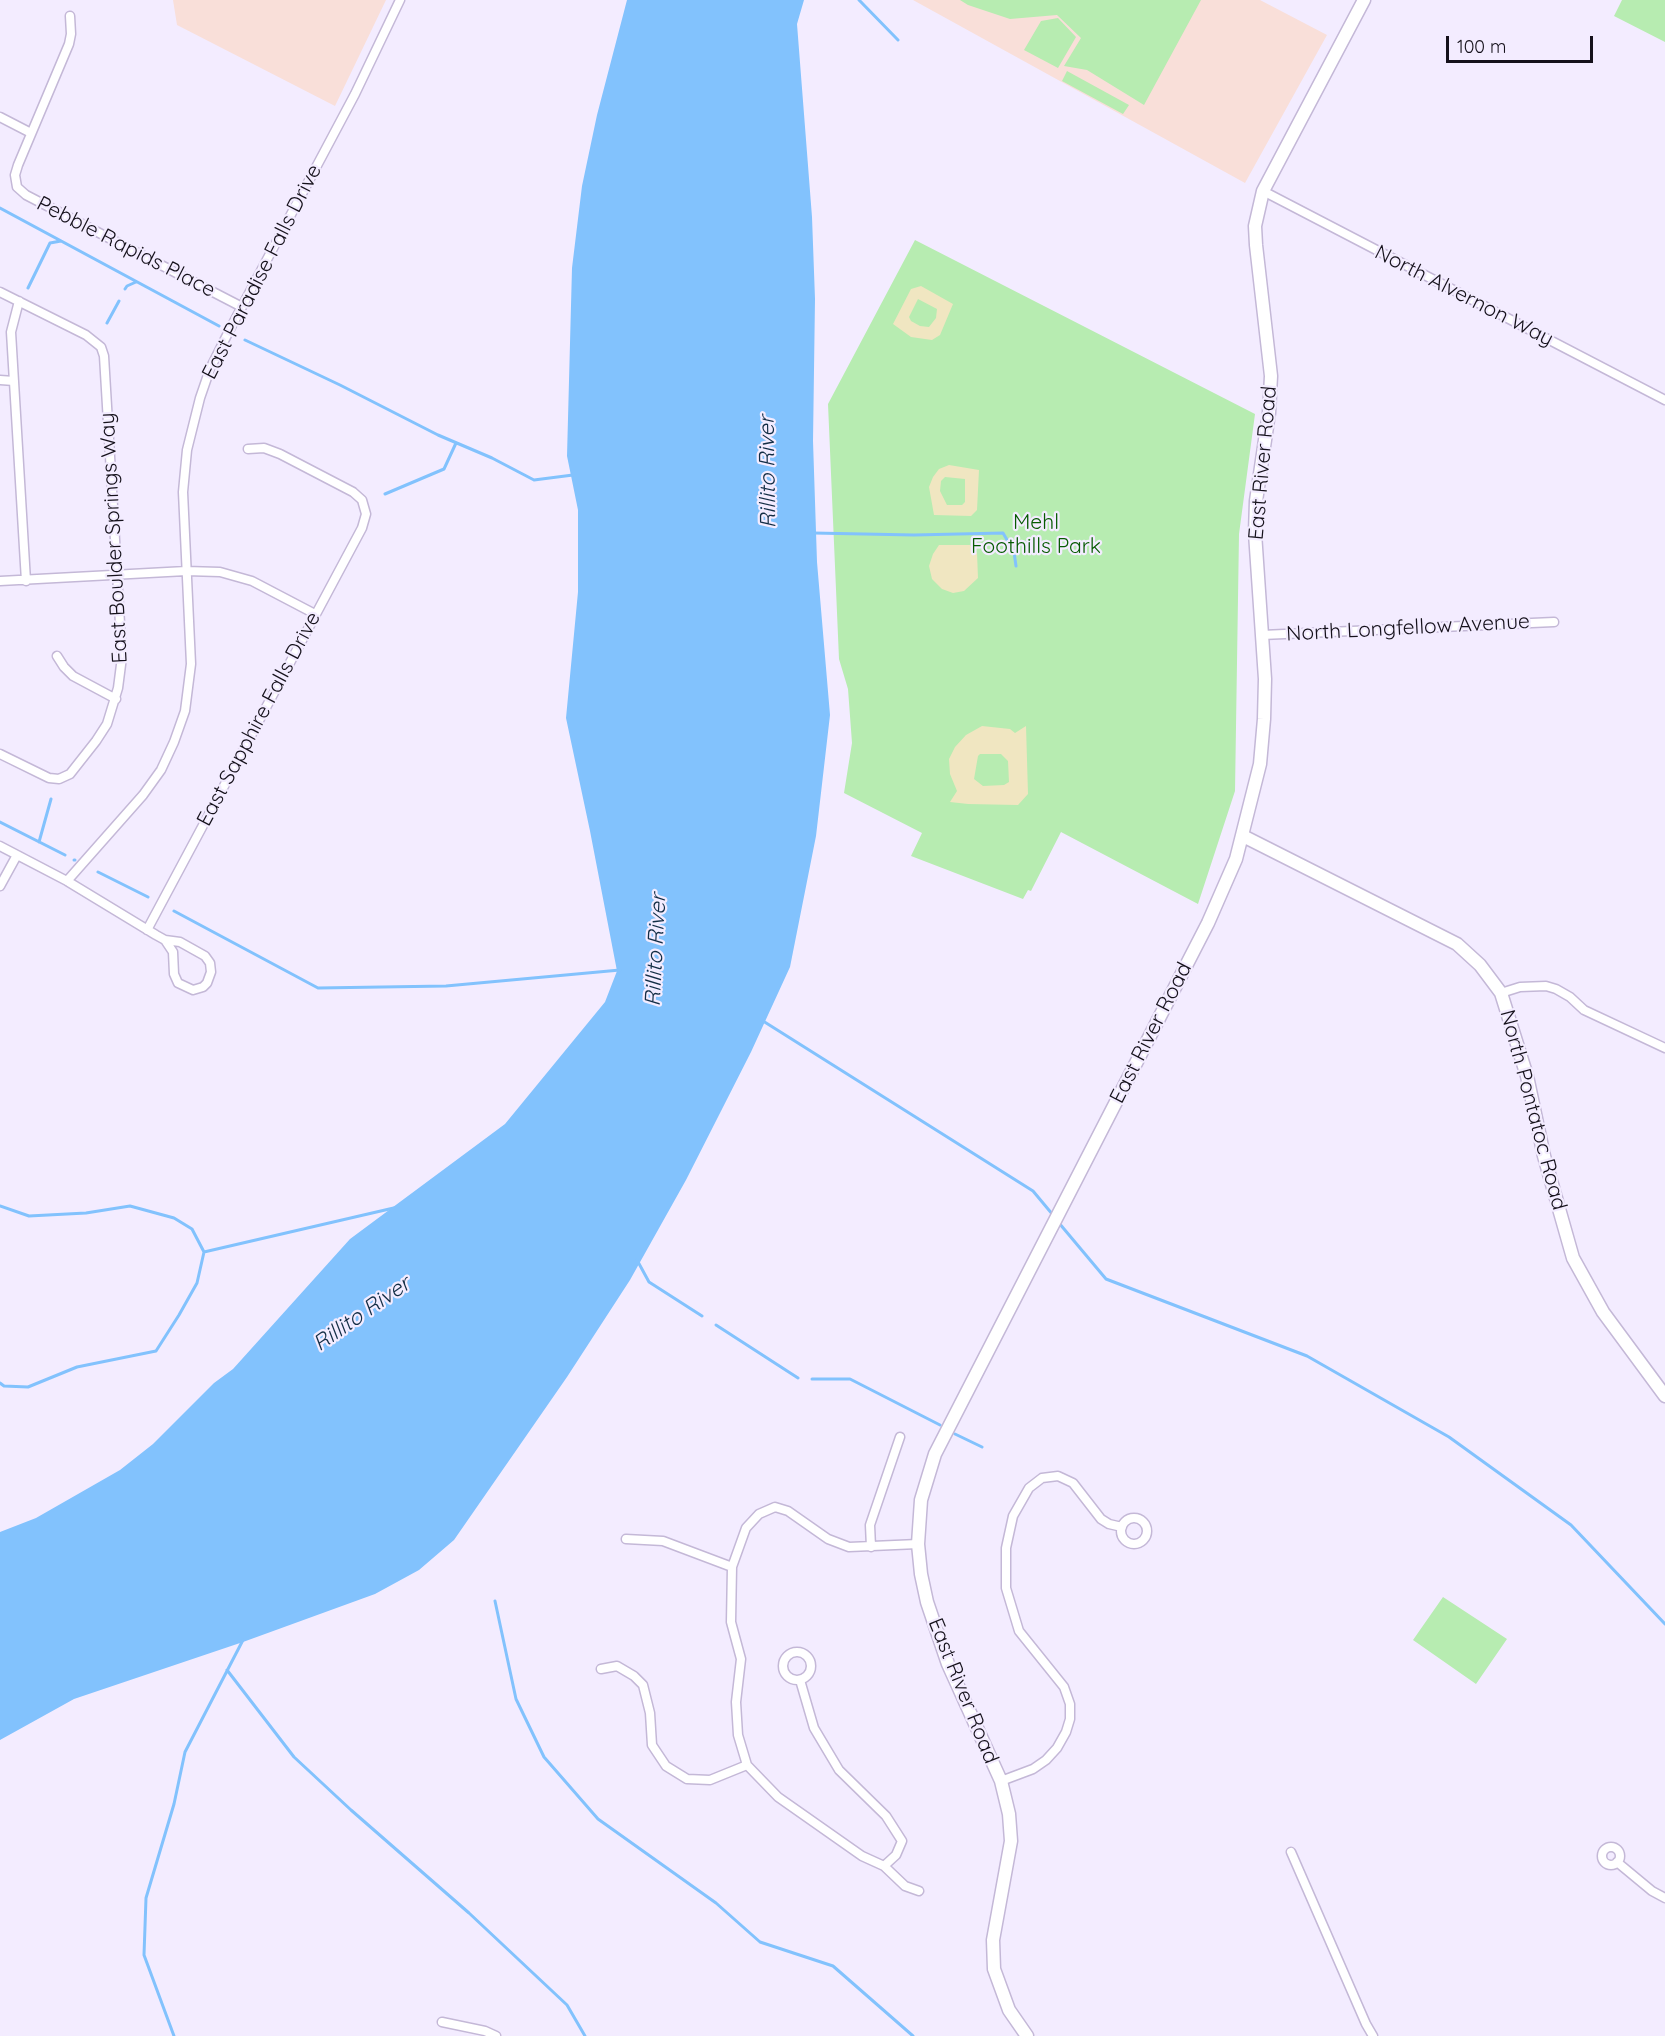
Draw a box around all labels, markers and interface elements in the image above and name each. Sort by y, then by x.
scale bar [1449,24,1596,62]
text: 100 m [1457,35,1506,58]
street label: East Paradise Falls Drive [197,160,327,384]
street label: Pebble Rapids Place [32,191,220,303]
street label: North Alvernon Way [1370,240,1558,352]
street label: East River Road [1244,385,1282,541]
street label: East Boulder Springs Way [95,412,133,664]
water label: Rillito River [754,415,782,529]
park label: Mehl Foothills Park [971,510,1101,560]
street label: East Sapphire Falls Drive [192,608,326,830]
street label: North Longfellow Avenue [1285,609,1531,647]
water label: Rillito River [640,893,672,1007]
street label: East River Road [1105,958,1197,1108]
street label: North Pontatoc Road [1494,1007,1572,1213]
water label: Rillito River [308,1271,416,1357]
street label: East River Road [922,1615,1004,1767]

